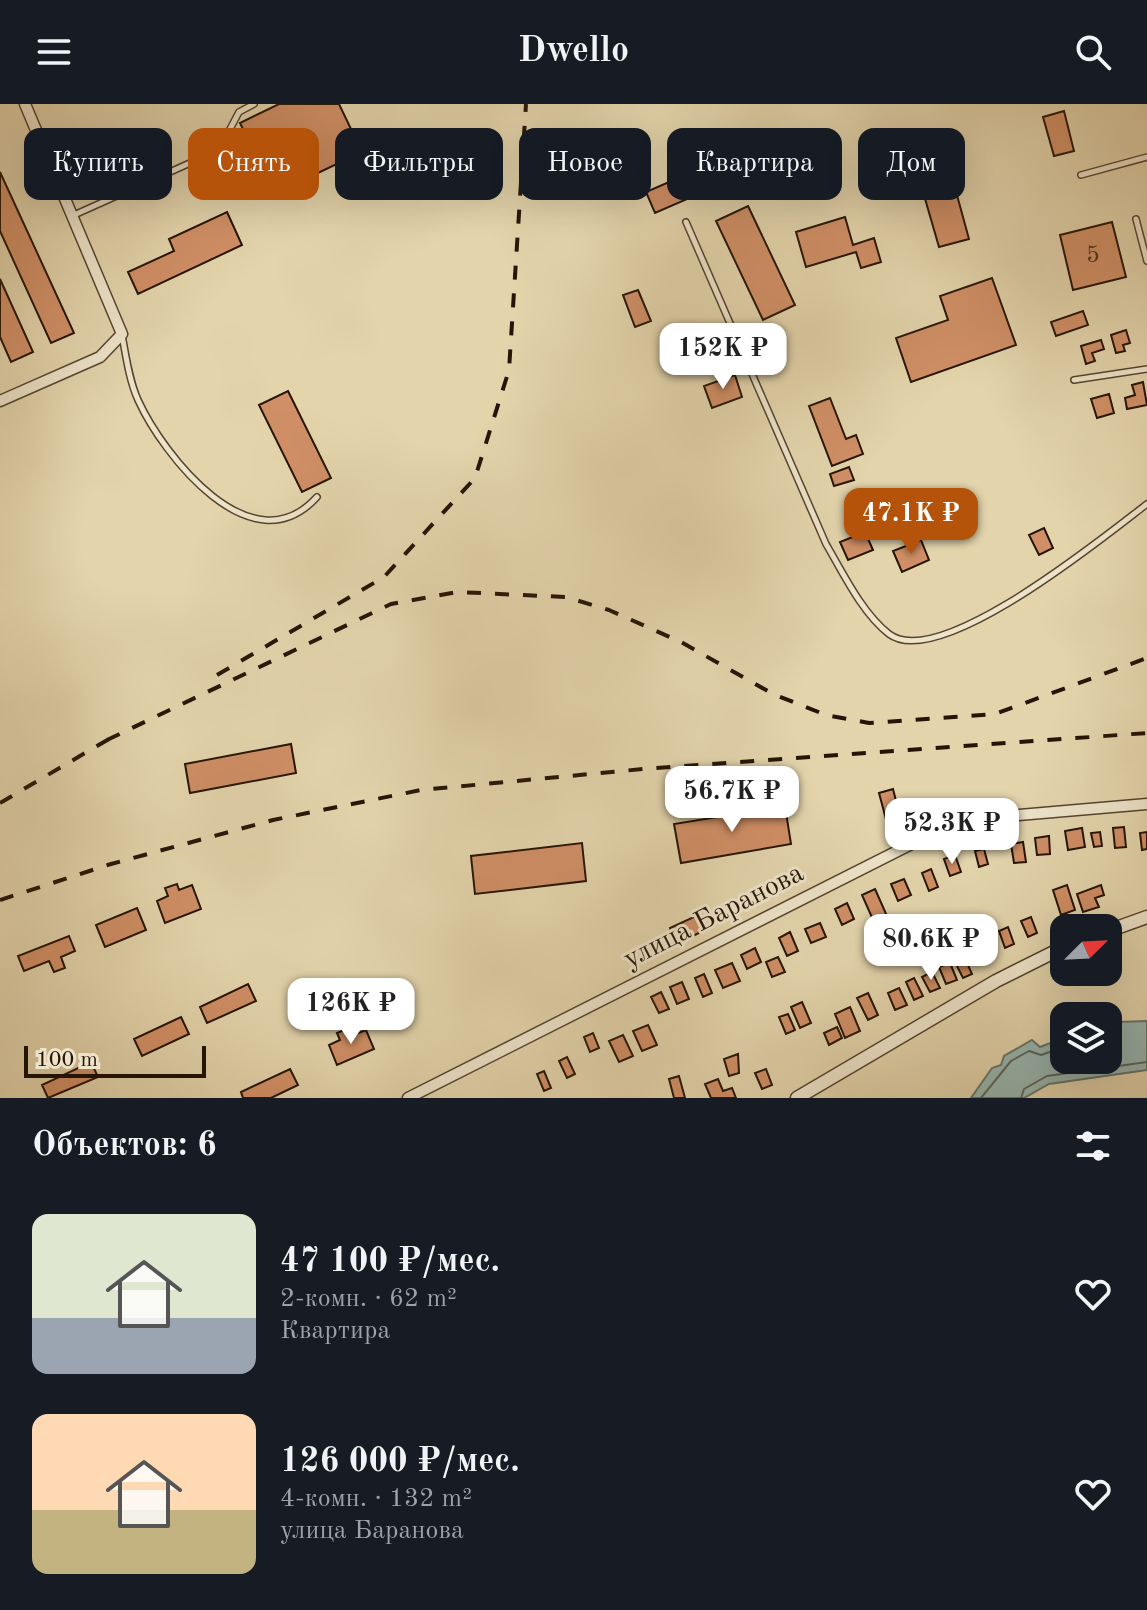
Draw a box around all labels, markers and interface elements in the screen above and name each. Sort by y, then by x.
icon: menu [32,30,76,74]
icon: search [1071,30,1115,74]
text: Dwello [518,34,629,70]
chip: Купить [24,128,172,200]
chip: Снять [188,128,319,200]
chip: Фильтры [335,128,503,200]
chip: Новое [519,128,651,200]
chip: Квартира [667,128,842,200]
chip: Дом [858,128,965,200]
house number: 5 [1086,244,1100,268]
pin: 152K ₽ [658,323,788,391]
text: 152K ₽ [678,336,768,362]
pin: 47.1K ₽ [837,488,985,556]
text: 47.1K ₽ [862,501,960,527]
pin: 56.7K ₽ [658,766,806,834]
text: 56.7K ₽ [683,779,781,805]
pin: 52.3K ₽ [878,798,1026,866]
text: 52.3K ₽ [903,811,1001,837]
street label: улица Баранова [619,860,809,974]
pin: 80.6K ₽ [857,914,1005,982]
north arrow [1050,914,1122,986]
map controls [1050,914,1122,1074]
text: 80.6K ₽ [882,927,980,953]
pin: 126K ₽ [286,978,416,1046]
text: 126K ₽ [306,991,396,1017]
button: layers [1050,1002,1122,1074]
scale bar [24,1042,206,1078]
text: 100 m [36,1049,98,1071]
icon: filters [1071,1124,1115,1168]
text: Объектов: 6 [32,1129,217,1163]
text: 47 100 ₽/мес. [280,1245,500,1279]
icon: home [96,1246,192,1342]
icon: heart [1071,1272,1115,1316]
text: 2-комн. · 62 m² [280,1286,457,1312]
text: Квартира [280,1318,390,1344]
text: 126 000 ₽/мес. [280,1445,520,1479]
icon: home [96,1446,192,1542]
icon: heart [1071,1472,1115,1516]
text: 4-комн. · 132 m² [280,1486,472,1512]
text: улица Баранова [280,1518,464,1544]

